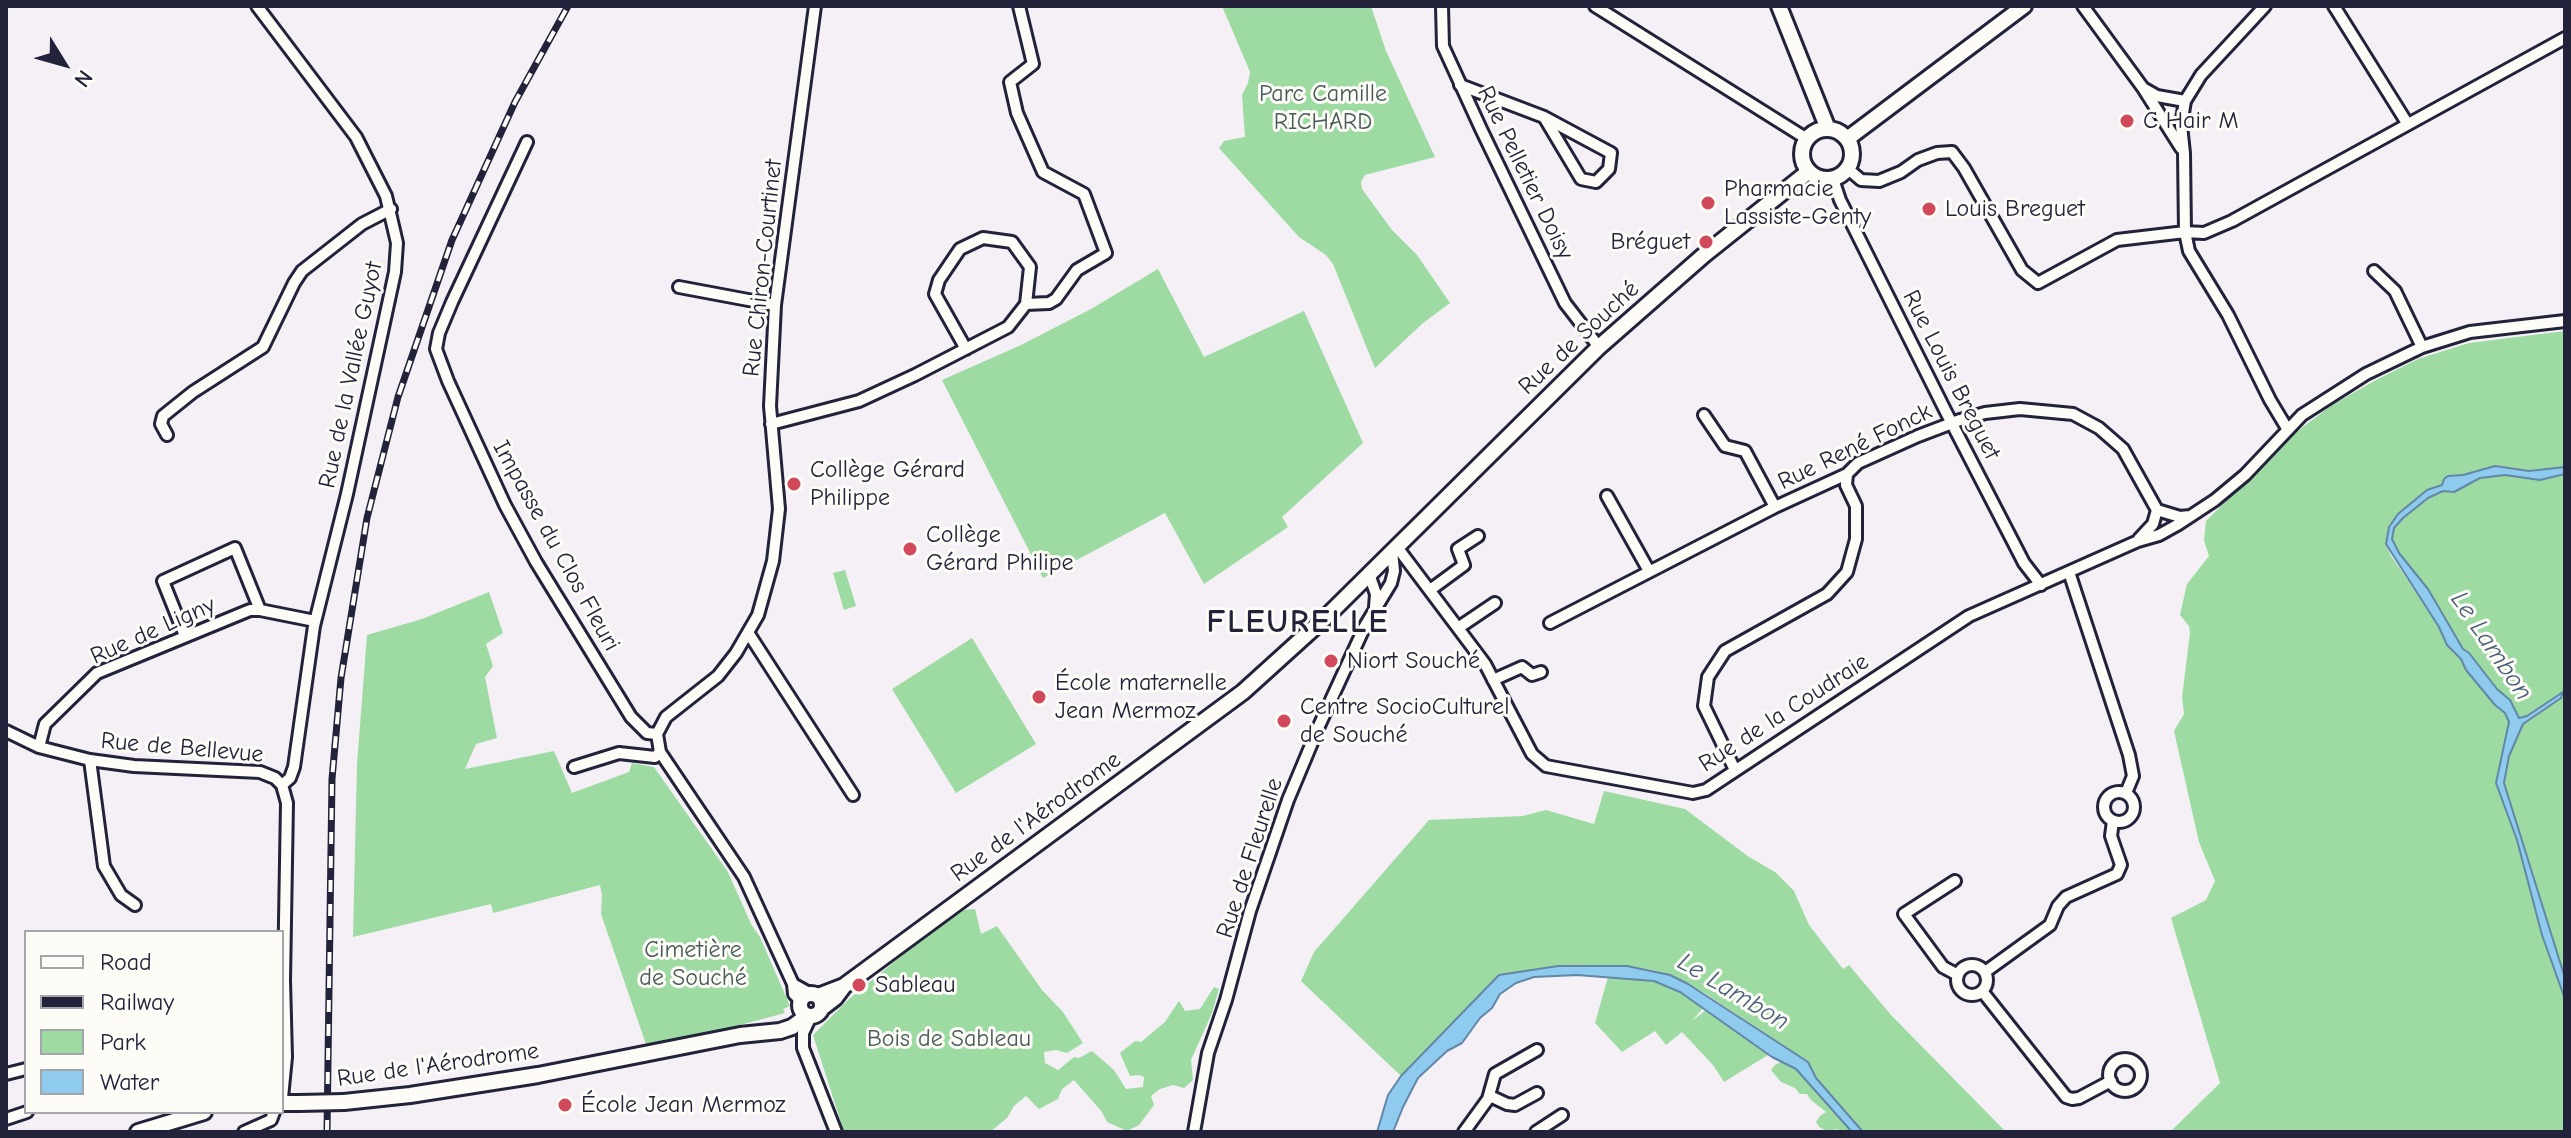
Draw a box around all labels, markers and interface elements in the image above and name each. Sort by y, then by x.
north arrow [24,24,104,104]
text: N [68,65,98,92]
park label: Parc Camille RICHARD [1259,80,1387,136]
street label: Rue Pelletier Doisy [1471,82,1579,264]
place label: C Hair M [2143,107,2239,135]
marker: C Hair M [2118,112,2136,130]
street label: Rue Chiron-Courtinet [737,158,789,378]
place label: Pharmacie Lassiste-Genty [1724,175,1871,231]
marker: Pharmacie Lassiste-Genty [1699,194,1717,212]
place label: Louis Breguet [1945,195,2085,223]
marker: Louis Breguet [1920,200,1938,218]
place label: Bréguet [1610,228,1690,256]
marker: Bréguet [1697,233,1715,251]
street label: Rue de la Vallée Guyot [313,259,389,491]
street label: Rue de Souché [1513,275,1645,401]
street label: Rue Louis Breguet [1896,285,2006,465]
street label: Rue René Fonck [1773,397,1937,497]
street label: Impasse du Clos Fleuri [486,436,626,656]
place label: Collège Gérard Philippe [810,456,965,512]
marker: Collège Gérard Philippe [785,475,803,493]
place label: Collège Gérard Philipe [926,521,1073,577]
marker: Collège Gérard Philipe [901,540,919,558]
water label: Le Lambon [2443,586,2539,706]
street label: Rue de Ligny [86,591,220,671]
district label: FLEURELLE [1207,604,1389,642]
place label: Niort Souché [1347,647,1480,675]
street label: Rue de la Coudraie [1694,647,1874,779]
marker: Niort Souché [1322,652,1340,670]
place label: École maternelle Jean Mermoz [1055,669,1227,725]
marker: École maternelle Jean Mermoz [1030,688,1048,706]
place label: Centre SocioCulturel de Souché [1300,693,1509,749]
marker: Centre SocioCulturel de Souché [1275,712,1293,730]
street label: Rue de Bellevue [99,727,265,769]
street label: Rue de l'Aérodrome [945,746,1127,888]
street label: Rue de Fleurelle [1211,774,1289,942]
legend [24,930,284,1114]
park label: Cimetière de Souché [639,936,747,992]
water label: Le Lambon [1672,947,1794,1037]
text: Road [100,948,152,976]
place label: Sableau [875,971,955,999]
marker: Sableau [850,976,868,994]
text: Railway [100,988,174,1016]
park label: Bois de Sableau [867,1025,1031,1053]
text: Park [100,1028,146,1056]
street label: Rue de l'Aérodrome [335,1037,541,1093]
text: Water [100,1068,159,1096]
place label: École Jean Mermoz [581,1091,786,1119]
marker: École Jean Mermoz [556,1096,574,1114]

